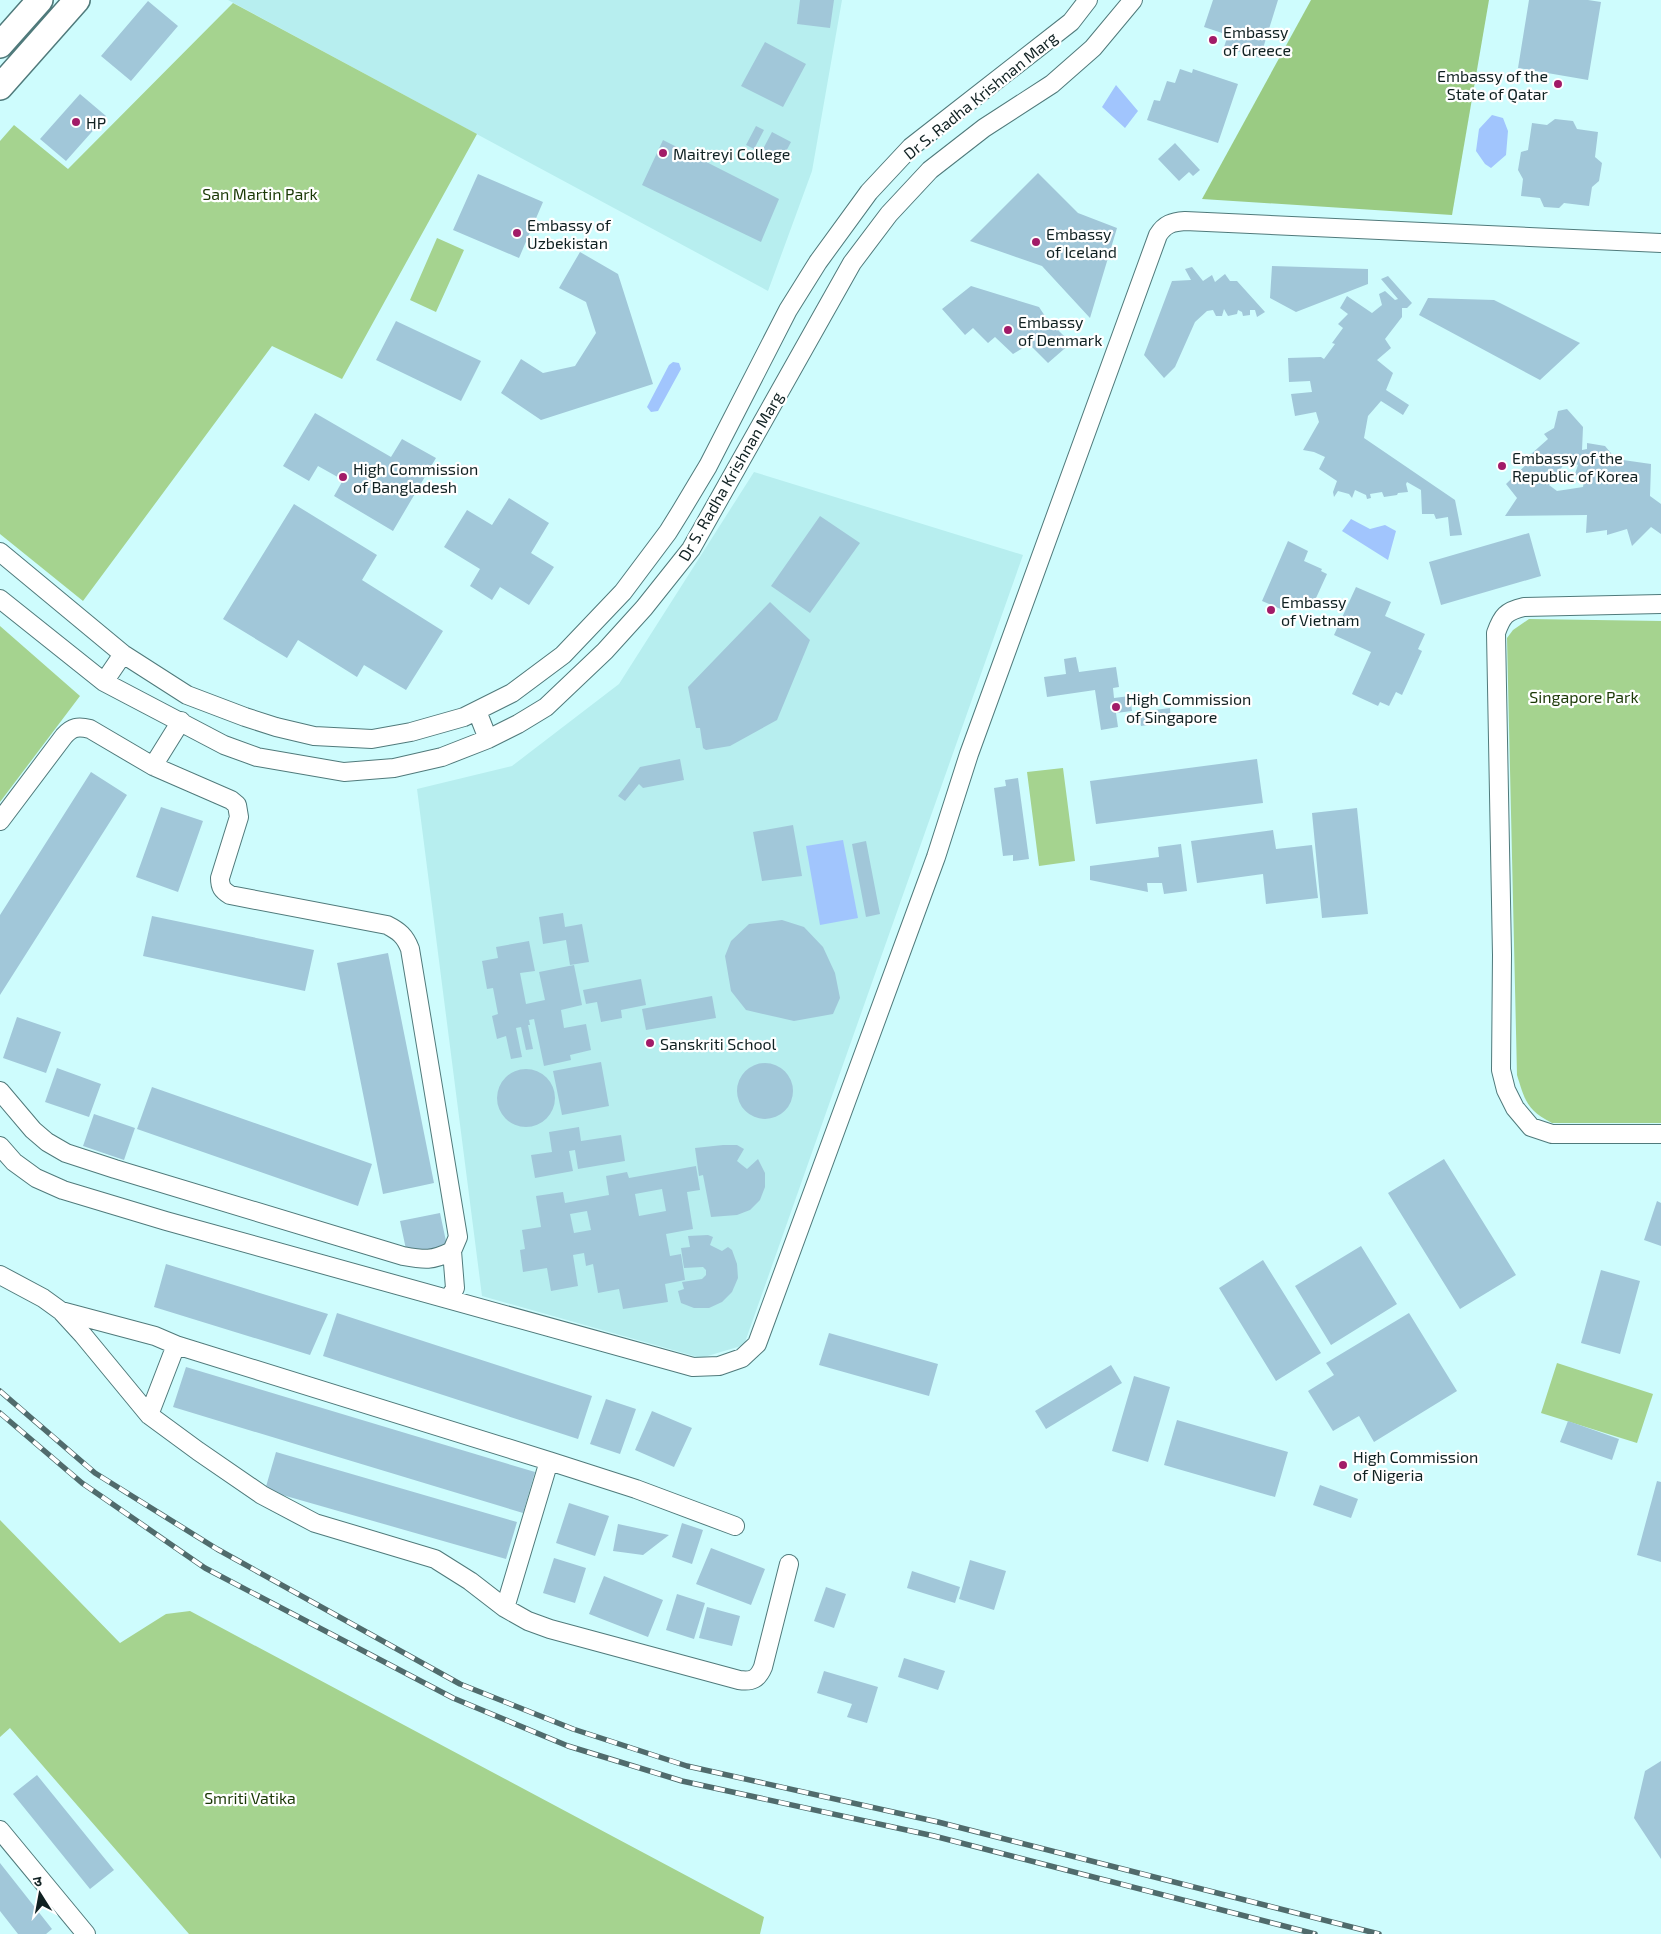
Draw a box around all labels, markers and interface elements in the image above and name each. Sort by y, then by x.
place label: Embassy of Greece [1223,22,1291,59]
street label: Dr S. Radha Krishnan Marg [899,27,1061,163]
marker: Embassy of Greece [1207,34,1219,46]
place label: Embassy of the State of Qatar [1437,66,1549,104]
marker: Embassy of the State of Qatar [1552,78,1564,90]
place label: HP [86,113,106,132]
marker: HP [70,116,82,128]
place label: Maitreyi College [673,144,790,163]
marker: Maitreyi College [657,147,669,159]
park label: San Martin Park [202,184,318,203]
place label: Embassy of Uzbekistan [527,215,612,252]
place label: Embassy of Iceland [1046,224,1117,261]
marker: Embassy of Uzbekistan [511,227,523,239]
marker: Embassy of Iceland [1030,236,1042,248]
place label: Embassy of Denmark [1018,312,1102,349]
marker: Embassy of Denmark [1002,324,1014,336]
street label: Dr S. Radha Krishnan Marg [674,388,786,564]
place label: Embassy of the Republic of Korea [1512,448,1638,485]
place label: High Commission of Bangladesh [353,459,478,496]
marker: Embassy of the Republic of Korea [1496,460,1508,472]
marker: High Commission of Bangladesh [337,471,349,483]
place label: Embassy of Vietnam [1281,592,1360,629]
marker: Embassy of Vietnam [1265,604,1277,616]
park label: Singapore Park [1529,687,1639,706]
place label: High Commission of Singapore [1126,689,1251,726]
marker: High Commission of Singapore [1110,701,1122,713]
place label: Sanskriti School [660,1034,777,1053]
marker: Sanskriti School [644,1037,656,1049]
place label: High Commission of Nigeria [1353,1447,1478,1484]
marker: High Commission of Nigeria [1337,1459,1349,1471]
park label: Smriti Vatika [204,1788,296,1807]
north arrow [15,1869,65,1919]
text: उ [32,1871,44,1890]

